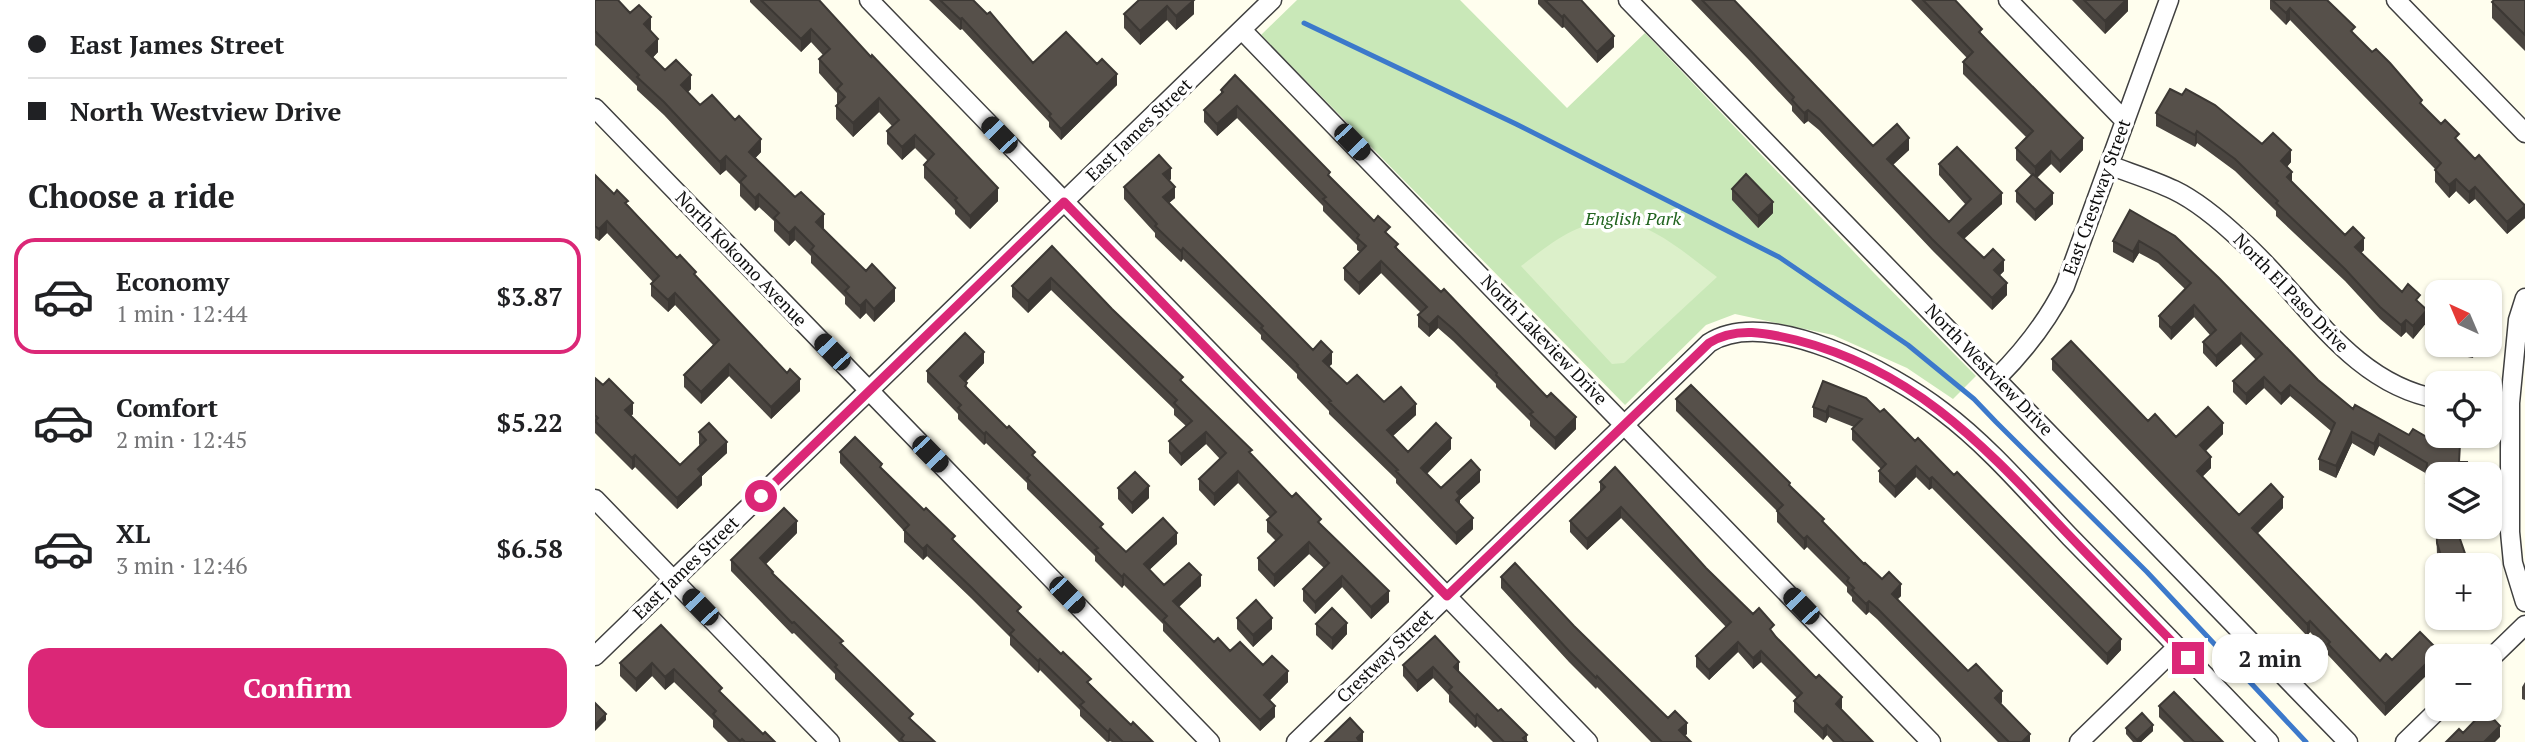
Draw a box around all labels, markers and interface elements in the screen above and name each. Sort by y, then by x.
text: East James Street [70,27,284,61]
street label: East James Street [1080,72,1197,186]
text: North Westview Drive [70,94,341,128]
car [977,113,1022,157]
street label: East Crestway Street [2057,115,2136,278]
car [1330,120,1375,164]
text: Choose a ride [28,175,235,217]
street label: North Kokomo Avenue [671,185,813,331]
park label: English Park [1584,206,1681,230]
street label: North El Paso Drive [2229,228,2355,357]
text: Economy [116,264,229,298]
icon: car [32,265,95,328]
street label: North Lakeview Drive [1476,269,1613,410]
text: $3.87 [497,279,563,313]
north arrow [2425,280,2503,357]
map controls [2425,280,2502,721]
text: 1 min · 12:44 [116,298,248,329]
street label: North Westview Drive [1920,298,2059,441]
car [810,330,855,374]
button: locate [2425,371,2502,448]
text: Comfort [116,390,218,424]
icon: car [32,391,95,454]
text: $5.22 [497,405,563,439]
text: 2 min · 12:45 [116,424,248,455]
car [908,432,953,476]
button: layers [2425,462,2502,539]
route start [745,480,777,512]
street label: East James Street [627,510,744,624]
text: XL [116,516,150,550]
icon: car [32,517,95,580]
text: $6.58 [497,531,563,565]
text: 3 min · 12:46 [116,550,248,581]
button: + [2425,553,2502,630]
car [1045,573,1090,617]
car [1779,584,1824,628]
car [678,585,723,629]
street label: Crestway Street [1331,603,1438,708]
callout: 2 min [2213,634,2328,682]
route end [2172,642,2204,674]
text: 2 min [2239,643,2301,674]
button: − [2425,644,2502,721]
button: Confirm [28,648,567,728]

